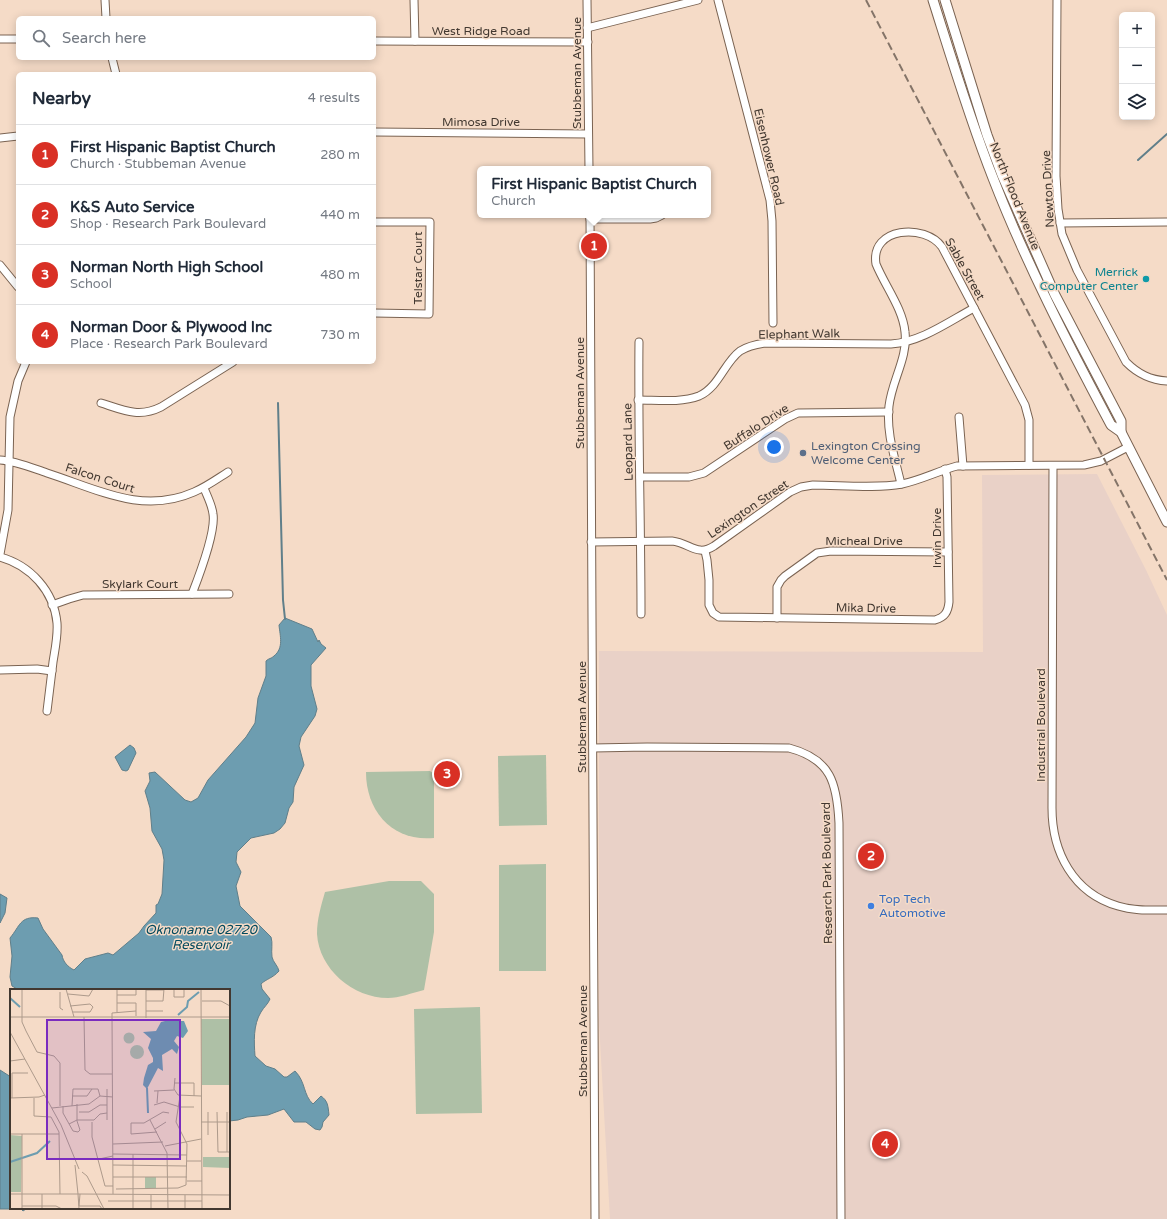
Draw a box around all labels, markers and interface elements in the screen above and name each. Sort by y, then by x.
map controls [1119,12,1155,120]
button: + [1119,12,1155,48]
search box [16,16,376,60]
street label: Stubbeman Avenue [570,17,584,129]
street label: West Ridge Road [432,24,530,38]
icon: search [30,27,52,49]
text: Search here [62,29,146,47]
button: − [1119,48,1155,84]
button: layers [1119,84,1155,120]
text: Nearby [32,88,91,109]
text: 4 results [308,90,360,106]
street label: Eisenhower Road [751,107,787,207]
street label: Mimosa Drive [442,115,520,129]
text: First Hispanic Baptist Church [70,138,276,156]
street label: North Flood Avenue [987,140,1043,252]
text: 1 [41,147,49,163]
text: 280 m [320,147,360,163]
street label: Newton Drive [1039,150,1057,228]
text: Church · Stubbeman Avenue [70,156,246,172]
popup [477,166,711,218]
text: First Hispanic Baptist Church [491,175,697,193]
text: Church [491,193,536,209]
text: K&S Auto Service [70,198,195,216]
text: 2 [41,207,49,223]
text: 440 m [320,207,360,223]
text: Shop · Research Park Boulevard [70,216,266,232]
street label: Telstar Court [411,231,425,305]
pin: 1 [581,231,607,261]
street label: Sable Street [942,235,988,303]
text: Norman North High School [70,258,263,276]
place label: Merrick Computer Center [1040,265,1138,293]
text: 3 [41,267,49,283]
text: 480 m [320,267,360,283]
marker: Merrick Computer Center [1141,274,1151,284]
text: School [70,276,112,292]
text: Norman Door & Plywood Inc [70,318,272,336]
street label: Elephant Walk [758,326,840,342]
text: 4 [41,327,49,343]
text: 730 m [320,327,360,343]
text: Place · Research Park Boulevard [70,336,268,352]
street label: Stubbeman Avenue [573,337,587,449]
street label: Buffalo Drive [721,401,791,453]
street label: Leopard Lane [620,403,636,481]
your location [764,437,784,457]
place label: Lexington Crossing Welcome Center [811,439,921,467]
marker: Lexington Crossing Welcome Center [798,448,808,458]
street label: Falcon Court [64,460,137,496]
street label: Lexington Street [705,477,791,541]
street label: Irwin Drive [930,508,944,568]
street label: Micheal Drive [825,534,903,548]
street label: Skylark Court [102,577,179,591]
street label: Mika Drive [836,600,896,616]
street label: Stubbeman Avenue [575,661,589,773]
street label: Industrial Boulevard [1034,668,1048,782]
pin: 3 [434,759,460,789]
street label: Research Park Boulevard [819,802,835,944]
pin: 2 [858,841,884,871]
place label: Top Tech Automotive [879,892,946,920]
marker: Top Tech Automotive [866,901,876,911]
water label: Oknoname 02720 Reservoir [145,922,259,953]
street label: Stubbeman Avenue [576,985,590,1097]
inset map [10,989,230,1209]
pin: 4 [872,1129,898,1159]

